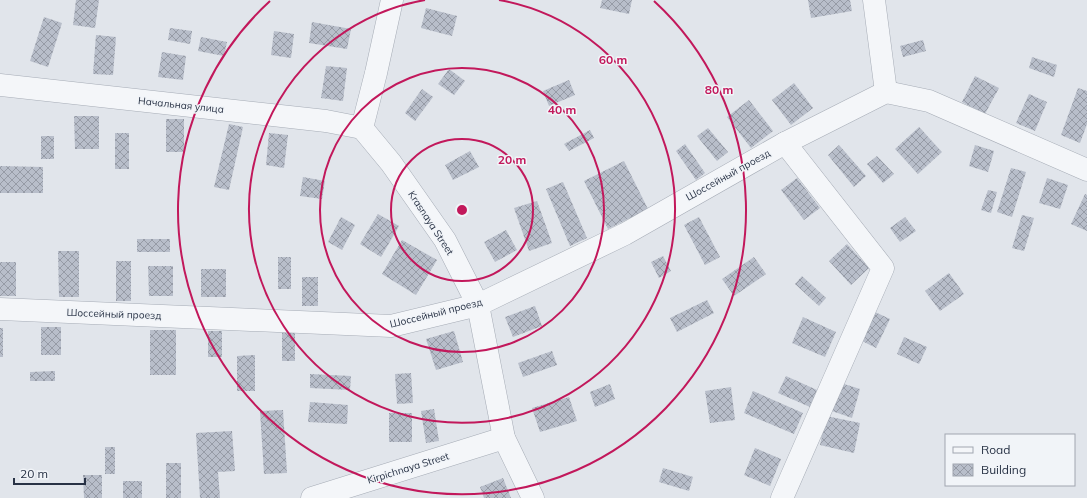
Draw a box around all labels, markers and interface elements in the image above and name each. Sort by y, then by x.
text: 60 m [599,52,627,67]
text: 80 m [705,82,733,97]
street label: Начальная улица [137,94,225,116]
text: 40 m [548,102,576,117]
street label: Шоссейный проезд [683,146,773,204]
text: 20 m [498,152,526,167]
street label: Krasnaya Street [405,188,457,258]
centre of rings [455,203,469,217]
street label: Шоссейный проезд [388,295,484,331]
street label: Шоссейный проезд [66,306,162,322]
legend [945,434,1075,486]
text: Road [981,442,1010,457]
street label: Kirpichnaya Street [366,449,451,487]
scale bar [14,460,85,486]
text: Building [981,462,1026,477]
text: 20 m [20,466,48,481]

